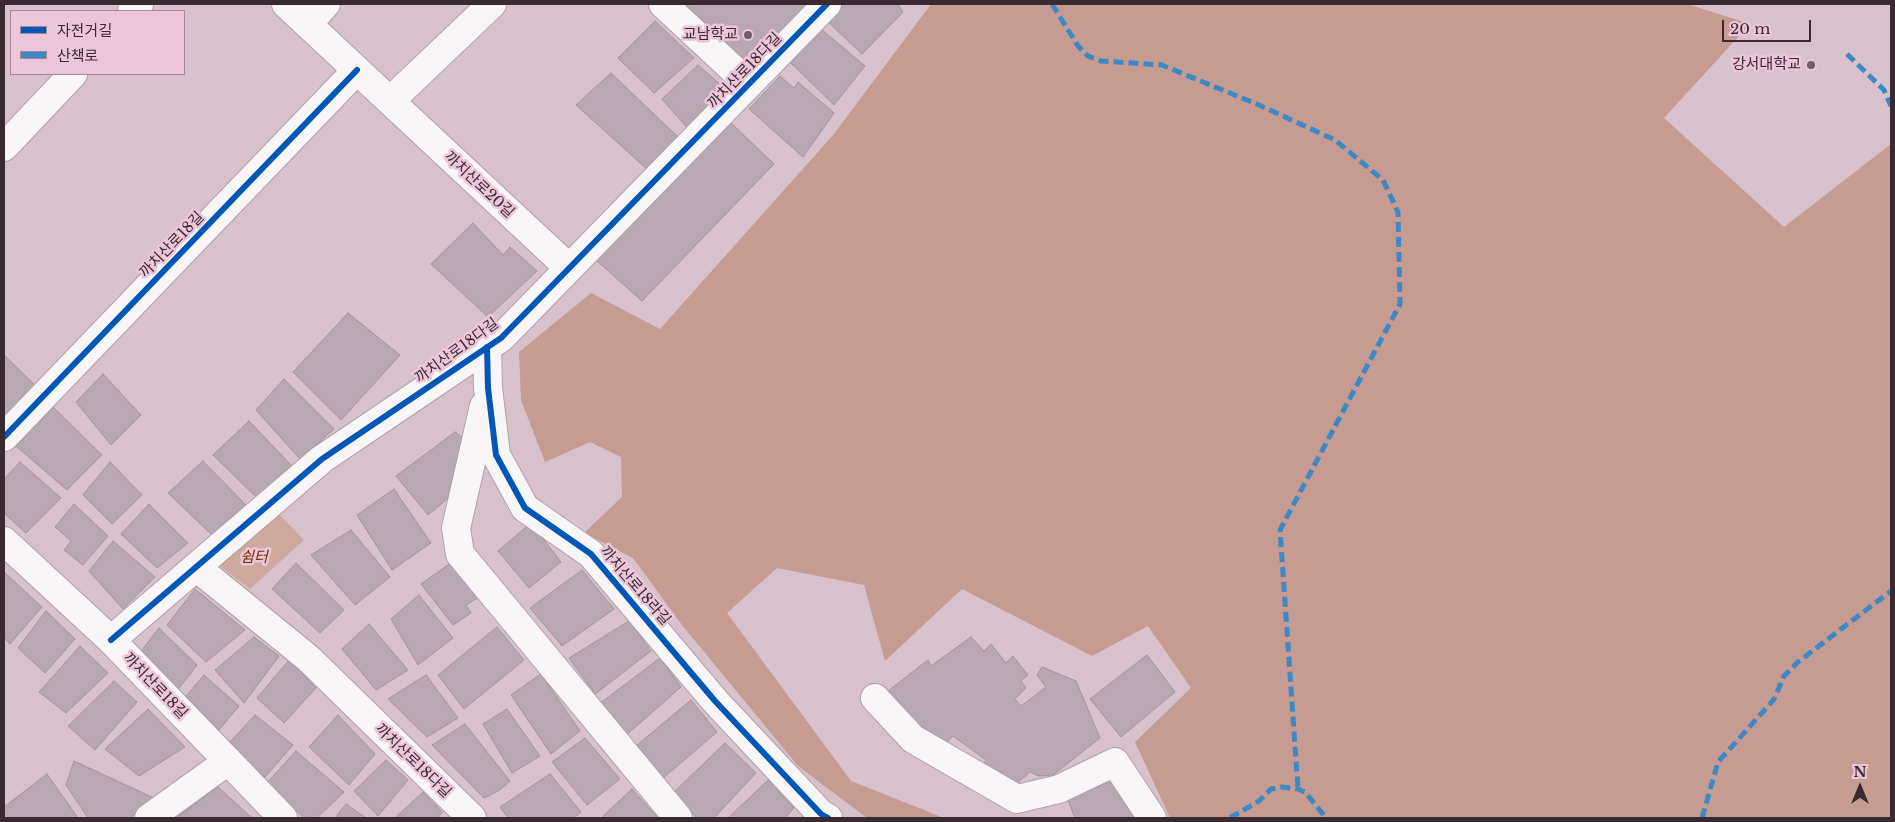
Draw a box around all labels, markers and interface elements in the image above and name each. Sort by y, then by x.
legend [10,10,185,75]
scale bar [1725,10,1814,42]
text: 20 m [1730,19,1770,38]
text: 자전거길 [57,21,112,40]
place label: 교남학교 [683,26,738,44]
street label: 까치산로18다길 [704,29,786,113]
marker: 교남학교 [742,29,754,41]
text: 산책로 [57,46,98,65]
place label: 강서대학교 [1732,56,1801,74]
marker: 강서대학교 [1805,59,1817,71]
street label: 까치산로20길 [440,148,518,222]
street label: 까치산로18길 [136,208,208,282]
street label: 까치산로18다길 [412,315,502,387]
street label: 까치산로18라길 [596,543,674,629]
park label: 쉼터 [240,549,268,567]
street label: 까치산로18길 [119,649,191,723]
street label: 까치산로18다길 [371,720,455,802]
north arrow [1835,762,1885,812]
text: N [1853,763,1867,781]

